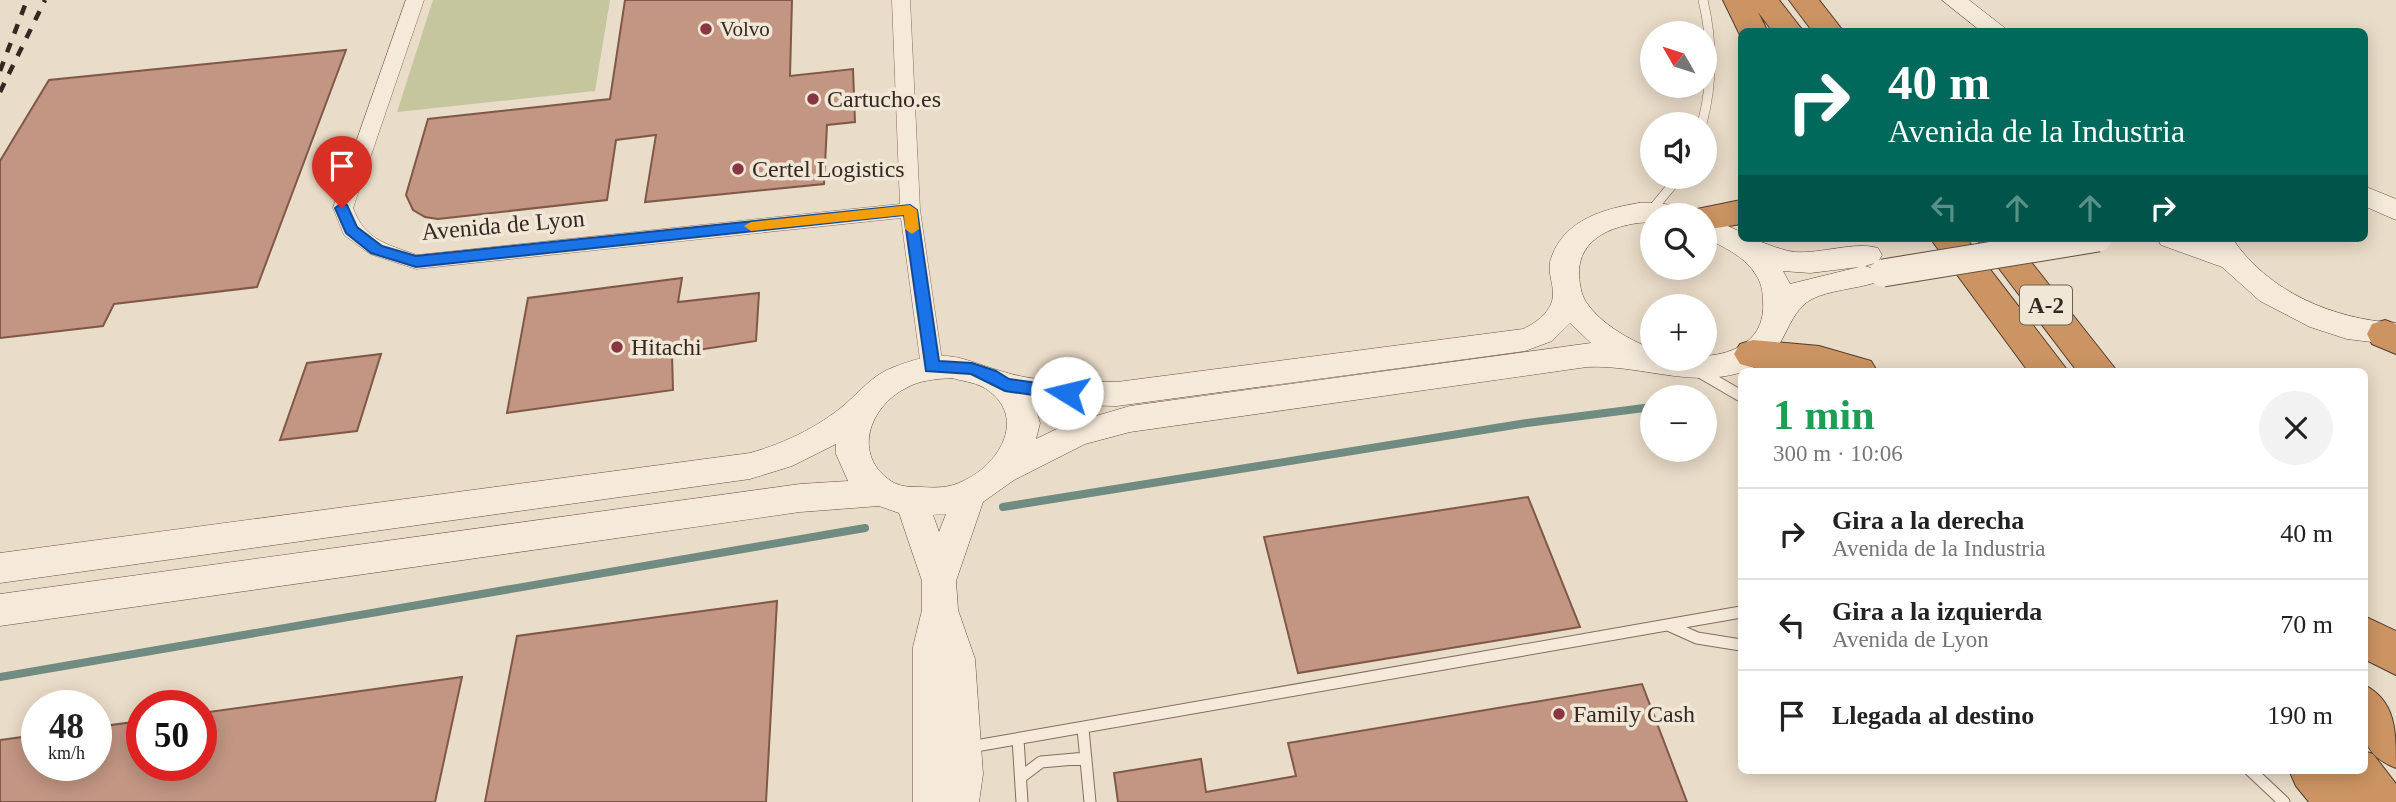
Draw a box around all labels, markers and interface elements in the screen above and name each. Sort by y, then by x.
place label: Volvo [720,17,770,41]
marker: Volvo [698,21,714,37]
north arrow [1640,21,1717,98]
map controls [1640,21,1717,462]
text: 40 m [1888,55,1990,110]
icon: right [1773,56,1864,147]
place label: Cartucho.es [827,86,941,112]
marker: Cartucho.es [805,91,821,107]
button: sound [1640,112,1717,189]
text: Avenida de la Industria [1888,113,2185,149]
pin [312,136,372,208]
icon: arrive [323,147,361,185]
place label: Certel Logistics [752,156,905,182]
marker: Certel Logistics [730,161,746,177]
icon: left [1925,189,1963,227]
icon: ahead [1998,189,2036,227]
icon: ahead [2071,189,2109,227]
icon: right [2144,189,2182,227]
button: search [1640,203,1717,280]
street label: Avenida de Lyon [420,205,586,245]
road number: A-2 [2020,286,2072,324]
button: + [1640,294,1717,371]
place label: Hitachi [631,334,702,360]
marker: Hitachi [609,339,625,355]
position arrow [1030,356,1104,430]
button: − [1640,385,1717,462]
button: close [2259,391,2333,465]
text: 1 min [1773,392,1875,438]
text: 300 m · 10:06 [1773,441,1903,466]
text: Gira a la derecha [1832,506,2024,535]
icon: right [1773,515,1811,553]
text: 40 m [2280,519,2333,548]
text: Avenida de la Industria [1832,536,2046,561]
text: Gira a la izquierda [1832,597,2042,626]
icon: left [1773,606,1811,644]
text: 70 m [2280,610,2333,639]
text: Avenida de Lyon [1832,627,1989,652]
speed limit sign: 50 [126,690,217,781]
icon: arrive [1773,697,1811,735]
place label: Family Cash [1573,701,1695,727]
text: Llegada al destino [1832,701,2034,730]
text: 190 m [2267,701,2333,730]
marker: Family Cash [1551,706,1567,722]
text: 48 [49,707,84,746]
text: km/h [48,743,85,763]

